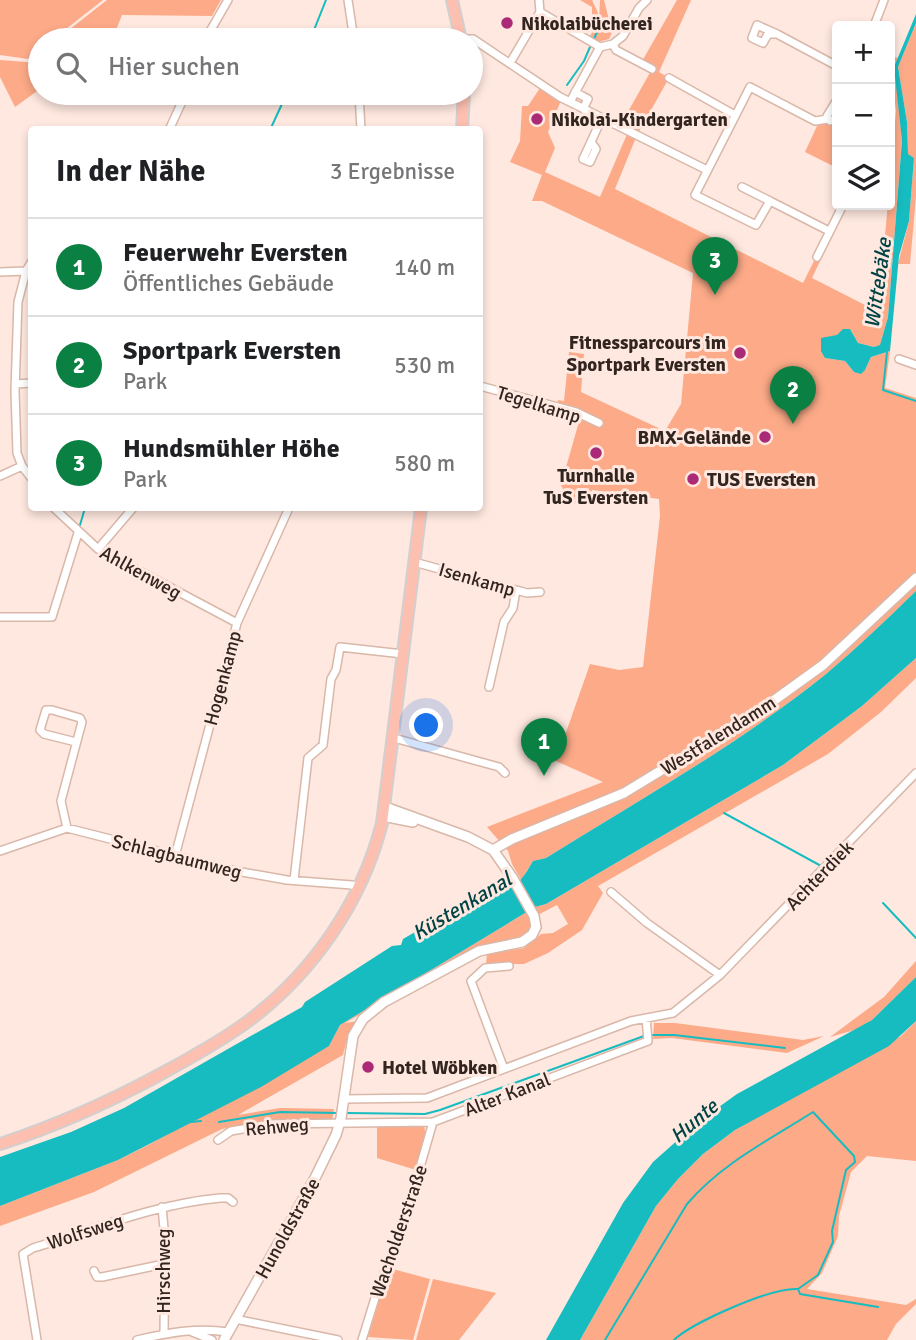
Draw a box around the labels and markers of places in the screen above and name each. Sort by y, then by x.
place label: Nikolaibücherei [521,12,653,36]
marker: Nikolaibücherei [499,15,515,31]
place label: Nikolai-Kindergarten [551,108,728,132]
marker: Nikolai-Kindergarten [529,111,545,127]
pin: 3 [692,237,738,295]
place label: Fitnessparcours im Sportpark Eversten [567,331,726,377]
marker: Fitnessparcours im Sportpark Eversten [732,345,748,361]
pin: 2 [770,366,816,424]
place label: BMX-Gelände [638,426,751,450]
marker: BMX-Gelände [757,429,773,445]
marker: Turnhalle TuS Eversten [588,445,604,461]
place label: Turnhalle TuS Eversten [544,464,648,510]
place label: TUS Eversten [707,468,816,492]
marker: TUS Eversten [685,471,701,487]
pin: 1 [521,718,567,776]
place label: Hotel Wöbken [382,1056,498,1080]
marker: Hotel Wöbken [360,1059,376,1075]

